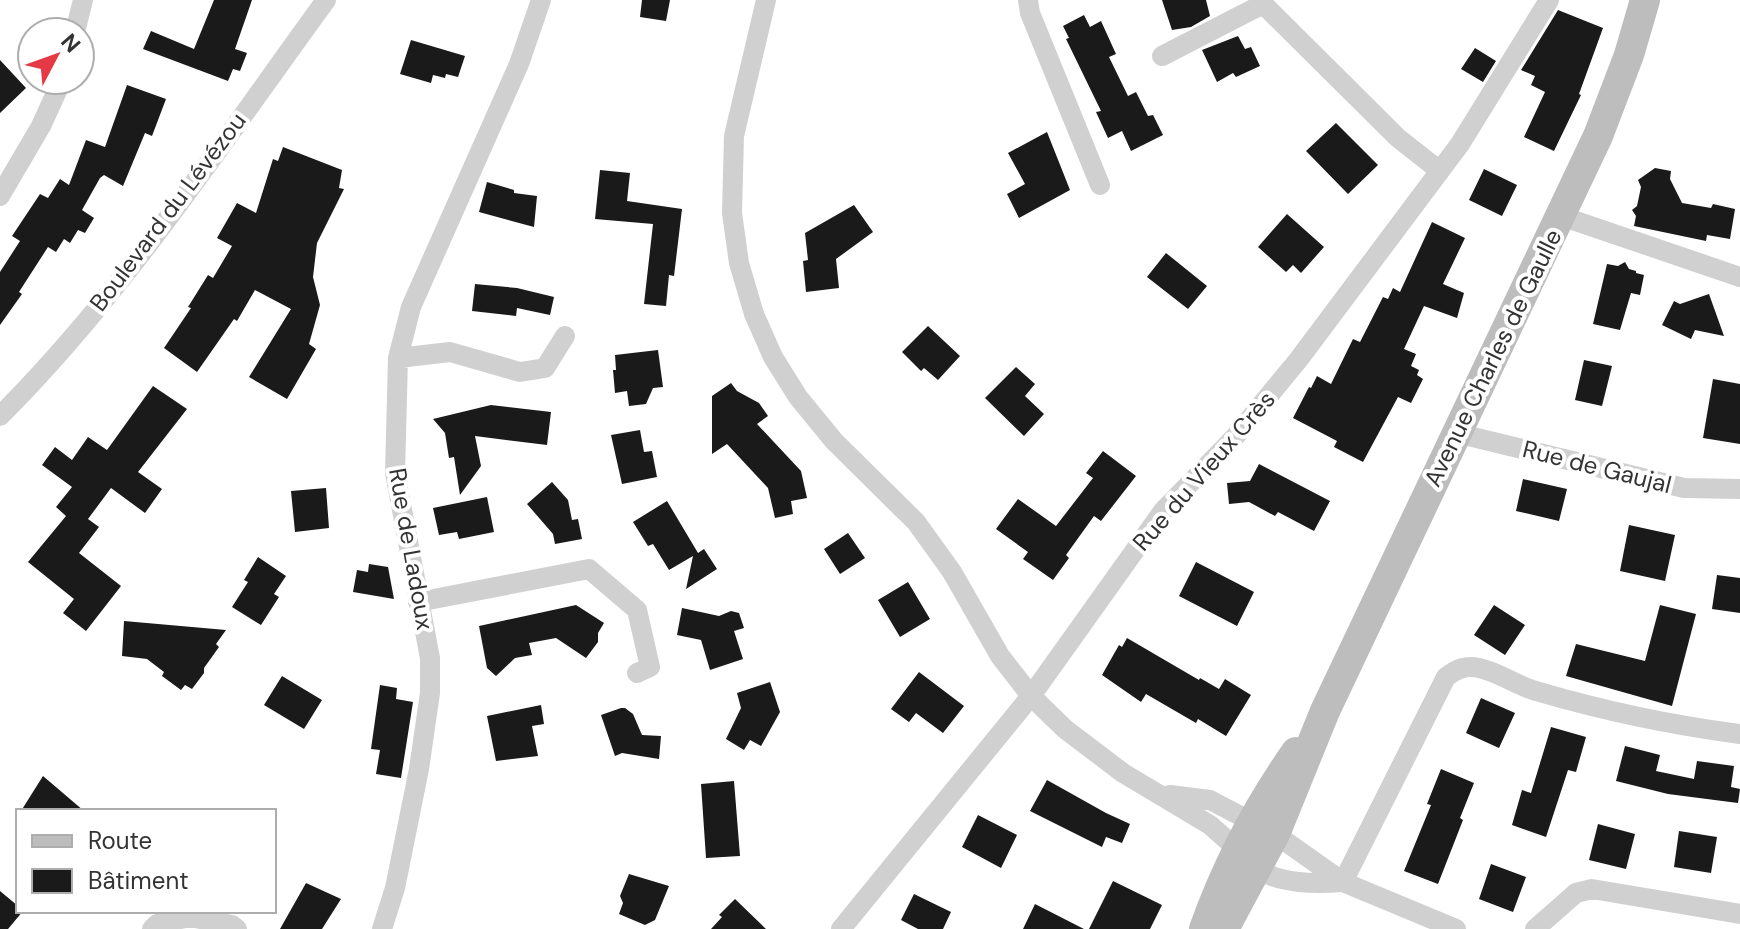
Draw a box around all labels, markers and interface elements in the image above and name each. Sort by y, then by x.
north arrow [16,16,96,96]
text: N [55,28,87,59]
street label: Boulevard du Lévézou [83,106,253,317]
street label: Avenue Charles de Gaulle [1417,224,1568,492]
street label: Rue du Vieux Crès [1126,384,1282,557]
street label: Rue de Gaujal [1519,433,1675,500]
street label: Rue de Ladoux [382,466,441,632]
legend [16,809,276,913]
text: Route [88,825,152,856]
text: Bâtiment [88,865,189,896]

